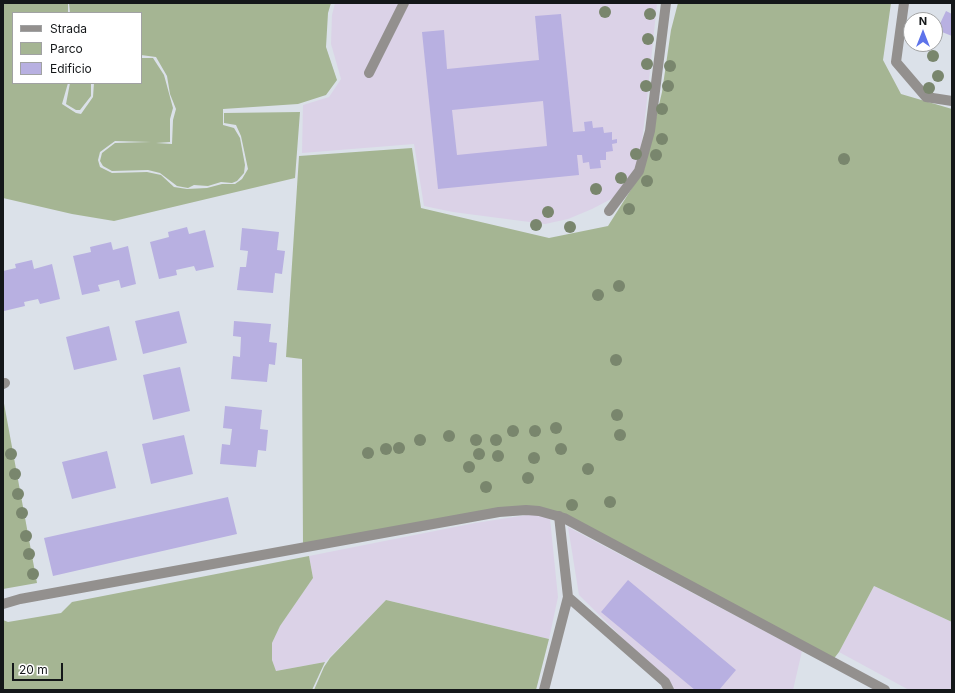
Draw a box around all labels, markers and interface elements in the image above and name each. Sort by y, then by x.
legend [12,12,142,84]
north arrow [903,12,943,52]
text: N [919,14,927,28]
text: Strada [50,21,87,36]
text: Parco [50,41,83,56]
text: Edificio [50,61,92,76]
scale bar [14,655,65,681]
text: 20 m [19,662,48,677]

